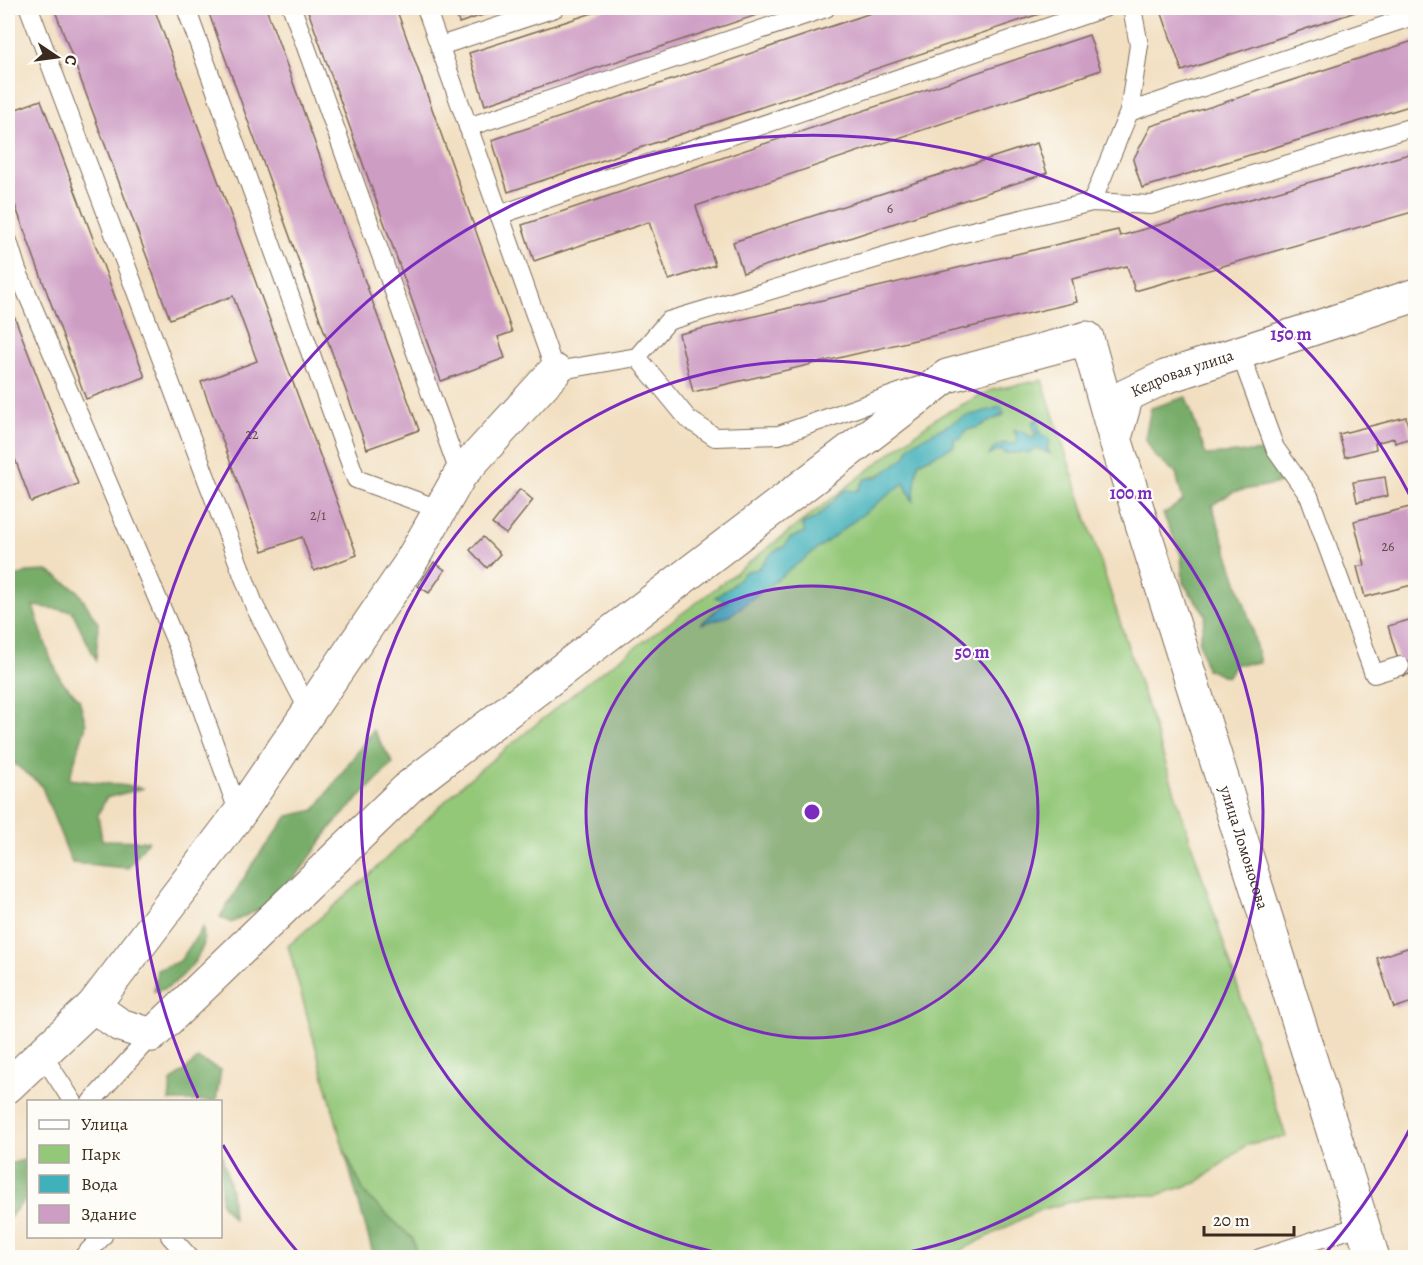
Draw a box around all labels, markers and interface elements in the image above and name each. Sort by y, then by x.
north arrow [27,27,87,87]
text: С [59,53,82,68]
house number: 6 [887,199,893,218]
text: 150 m [1270,322,1312,346]
street label: Кедровая улица [1127,344,1237,403]
house number: 22 [245,425,259,444]
text: 100 m [1110,481,1152,505]
house number: 2/1 [310,506,326,525]
house number: 26 [1381,537,1395,556]
text: 50 m [955,640,989,664]
street label: улица Ломоносова [1214,782,1274,913]
centre of rings [802,802,822,822]
legend [27,1100,222,1238]
text: Улица [81,1112,129,1136]
text: Парк [81,1142,121,1166]
text: Вода [81,1172,119,1196]
scale bar [1204,1199,1294,1237]
text: Здание [81,1202,137,1226]
text: 20 m [1213,1208,1250,1232]

